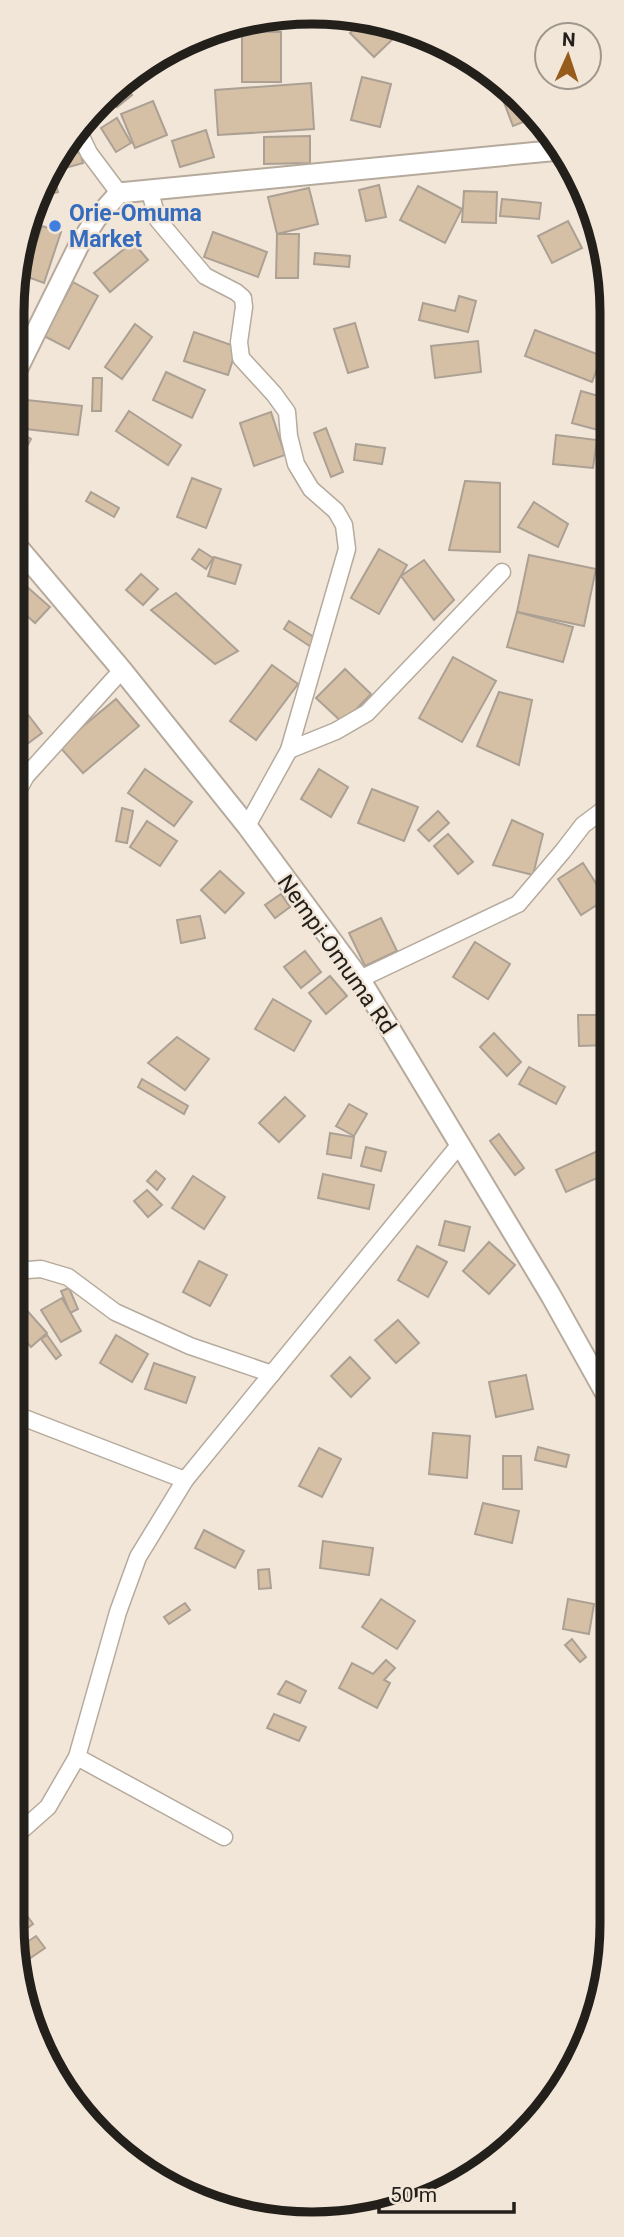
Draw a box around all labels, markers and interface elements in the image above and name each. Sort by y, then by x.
north arrow [533,21,603,91]
text: N [562,28,576,51]
place label: Orie-Omuma Market [69,200,202,253]
marker: Orie-Omuma Market [47,218,63,234]
street label: Nempi-Omuma Rd [272,870,402,1039]
scale bar [379,2170,514,2214]
text: 50 m [390,2183,437,2207]

